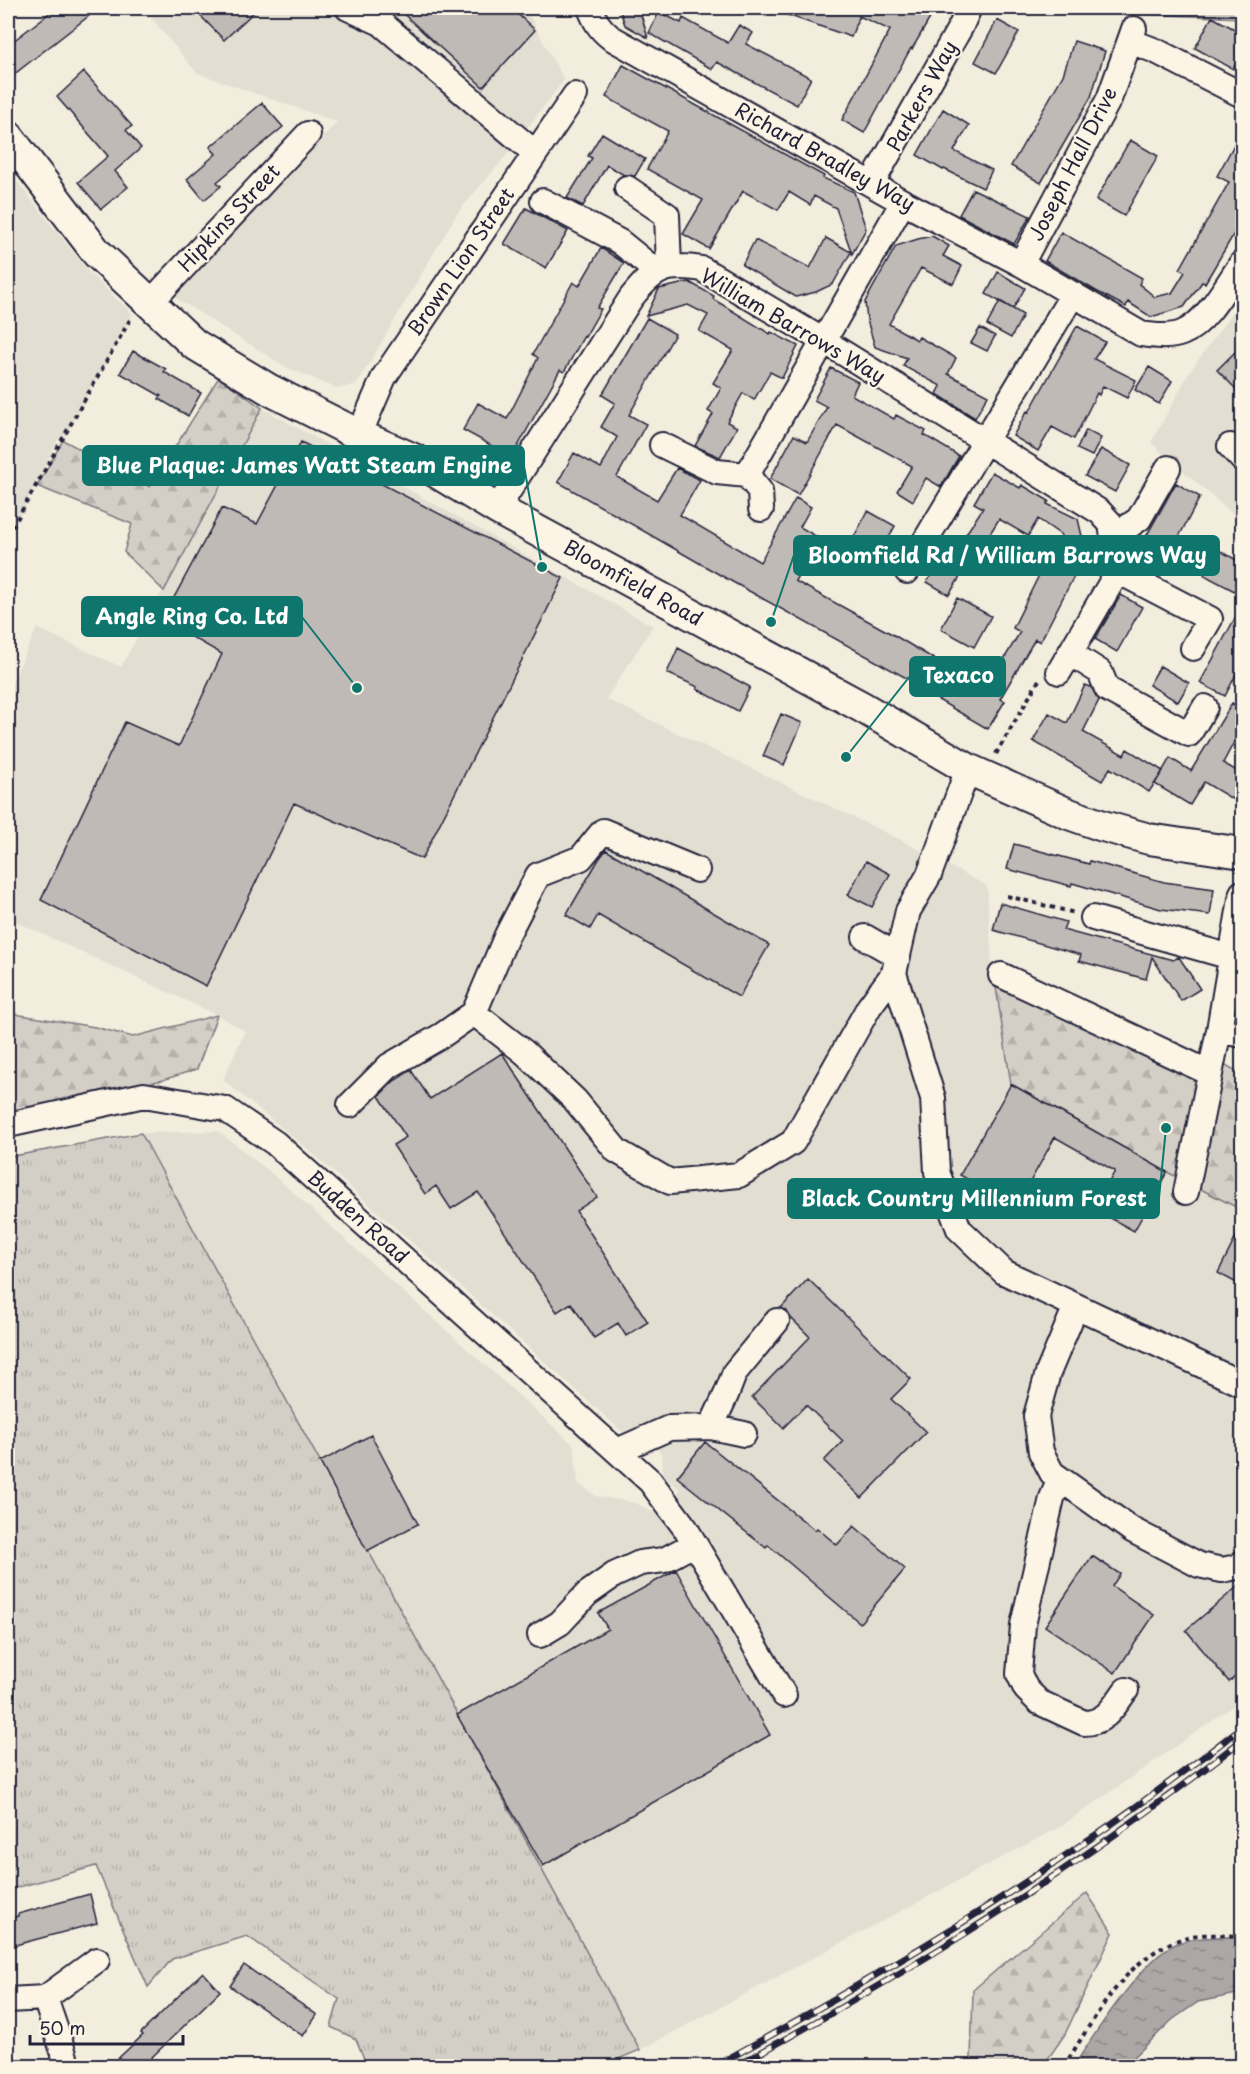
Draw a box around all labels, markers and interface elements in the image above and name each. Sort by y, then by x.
street label: Parkers Way [878,35,964,156]
street label: Joseph Hall Drive [1020,81,1124,246]
street label: Richard Bradley Way [730,94,921,218]
street label: Hipkins Street [170,157,286,278]
street label: Brown Lion Street [399,181,521,342]
street label: William Barrows Way [695,260,892,390]
callout: Blue Plaque: James Watt Steam Engine [83,446,524,485]
text: Blue Plaque: James Watt Steam Engine [96,448,512,480]
street label: Bloomfield Road [558,531,709,633]
callout: Bloomfield Rd / William Barrows Way [794,536,1219,575]
text: Bloomfield Rd / William Barrows Way [807,538,1207,570]
callout: Angle Ring Co. Ltd [82,597,302,636]
text: Angle Ring Co. Ltd [95,599,289,631]
callout: Texaco [910,657,1005,696]
text: Texaco [922,658,994,690]
street label: Budden Road [301,1162,416,1270]
callout: Black Country Millennium Forest [788,1179,1159,1218]
text: Black Country Millennium Forest [801,1181,1147,1213]
scale bar [30,2008,183,2046]
text: 50 m [39,2014,86,2041]

